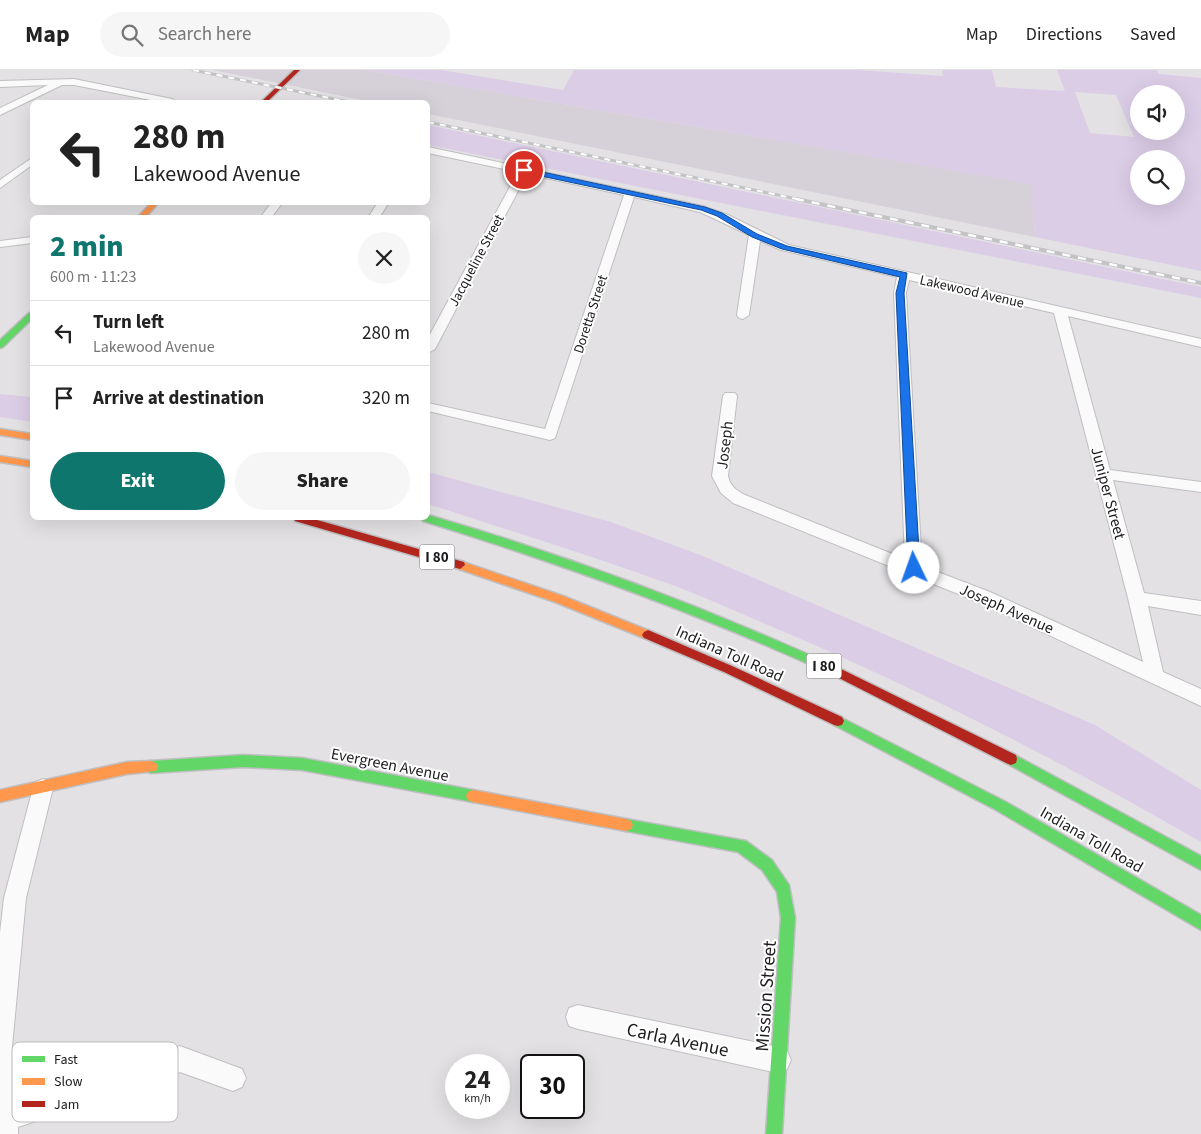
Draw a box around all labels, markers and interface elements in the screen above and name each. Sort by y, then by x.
search box [100,12,450,57]
text: Map [25,17,70,52]
icon: search [118,21,146,49]
text: Search here [158,21,251,48]
text: Map [966,22,998,47]
text: Directions [1026,22,1102,47]
text: Saved [1130,22,1176,47]
map controls [1130,85,1185,205]
button: sound [1130,85,1185,140]
text: 280 m [133,112,225,162]
icon: left [50,120,115,185]
pin [503,149,545,191]
button: search [1130,150,1185,205]
icon: arrive [510,156,538,184]
text: Lakewood Avenue [133,158,300,190]
street label: Jacqueline Street [444,211,510,310]
text: 2 min [50,225,124,268]
button: close [358,232,410,284]
text: 600 m · 11:23 [50,266,137,288]
street label: Lakewood Avenue [918,270,1026,314]
street label: Doretta Street [569,272,613,356]
text: Turn left [93,309,164,336]
icon: left [50,319,78,347]
text: 280 m [362,320,410,347]
text: Lakewood Avenue [93,336,215,358]
icon: arrive [50,384,78,412]
text: Arrive at destination [93,385,264,412]
text: 320 m [362,385,410,412]
street label: Joseph [711,420,739,471]
street label: Juniper Street [1085,445,1131,542]
button: Exit [50,452,225,510]
button: Share [235,452,410,510]
position arrow [887,541,939,593]
road number: I 80 [420,544,454,570]
street label: Joseph Avenue [956,578,1057,640]
street label: Indiana Toll Road [672,620,787,688]
road number: I 80 [806,654,842,678]
street label: Evergreen Avenue [329,743,451,787]
street label: Indiana Toll Road [1036,801,1147,878]
street label: Mission Street [749,939,784,1053]
street label: Carla Avenue [624,1016,731,1064]
legend [12,1042,178,1122]
text: Fast [54,1050,78,1070]
speed limit sign: 30 [520,1054,585,1119]
text: 24 [464,1062,491,1098]
text: Slow [54,1072,83,1092]
text: km/h [464,1090,491,1107]
text: Jam [54,1095,79,1115]

